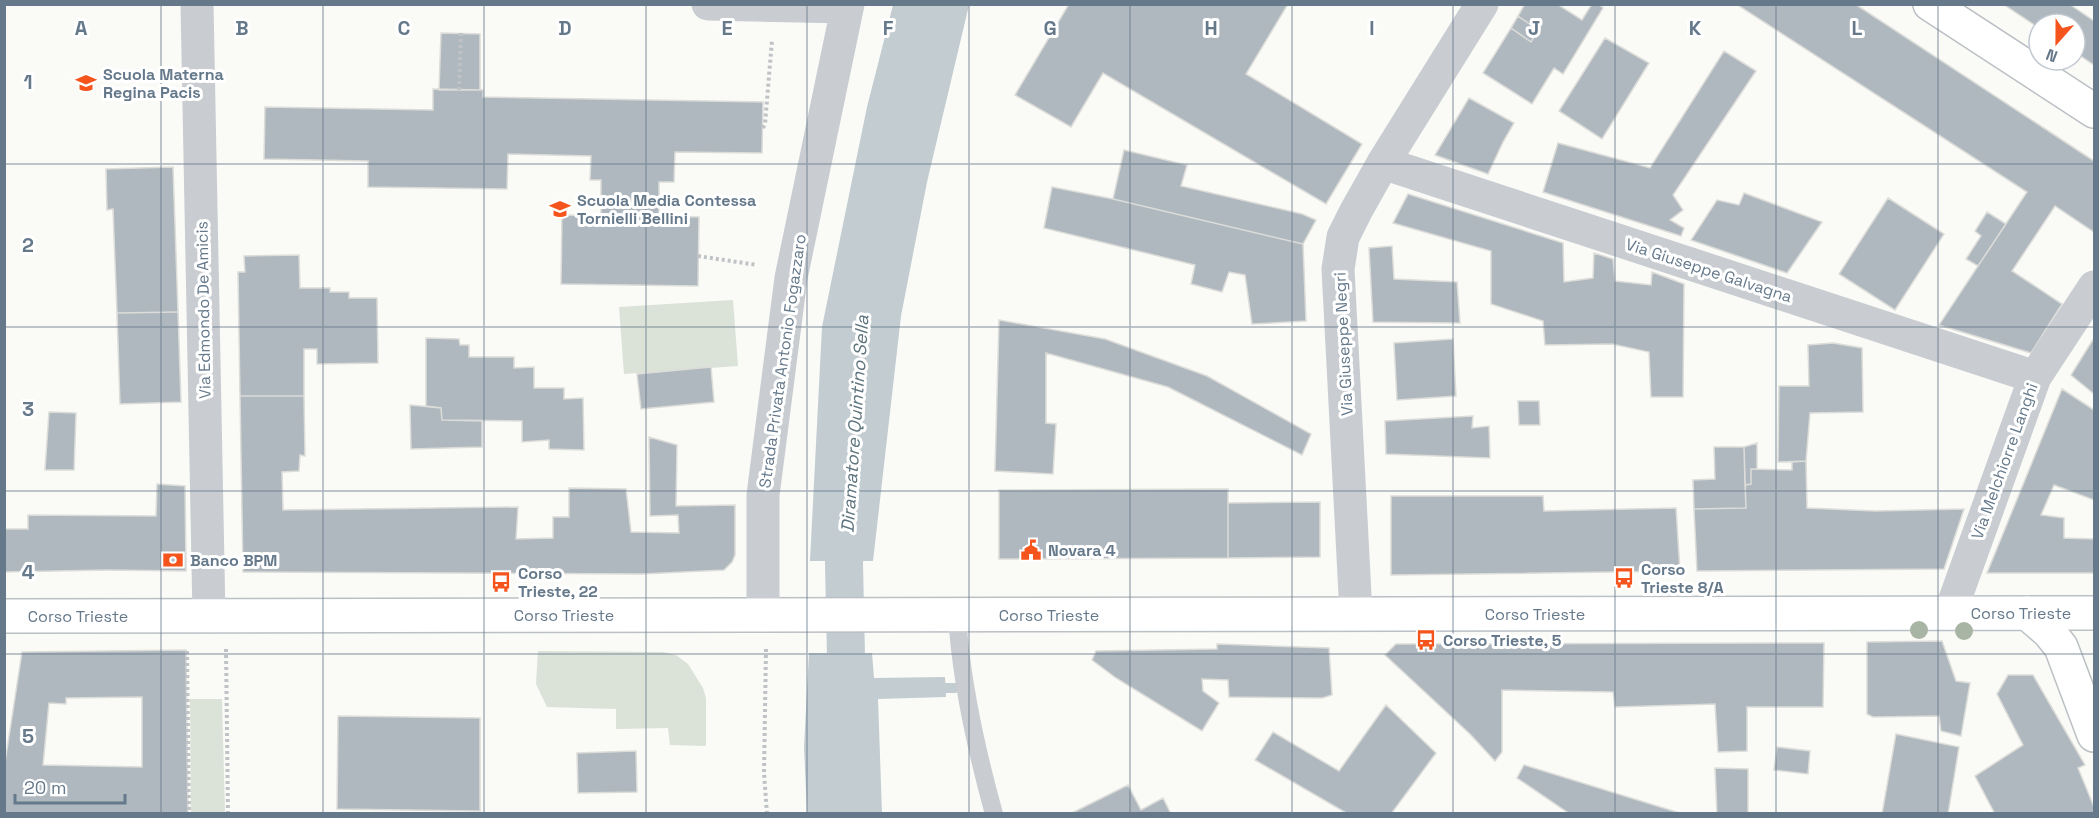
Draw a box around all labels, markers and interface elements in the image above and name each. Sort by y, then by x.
north arrow [2027,12,2087,72]
text: A [75,15,88,41]
text: B [235,15,249,41]
text: C [398,15,411,41]
text: D [558,15,572,41]
text: E [721,15,733,41]
text: F [883,15,894,41]
text: G [1043,15,1057,41]
text: H [1204,15,1218,41]
text: I [1369,15,1375,41]
text: J [1528,15,1540,41]
text: K [1689,15,1702,41]
text: L [1852,15,1863,41]
text: N [2043,44,2061,67]
place label: Scuola Materna Regina Pacis [103,64,224,103]
text: 1 [23,69,33,95]
school or university icon: Scuola Materna Regina Pacis [74,71,98,95]
place label: Scuola Media Contessa Tornielli Bellini [577,190,756,229]
school or university icon: Scuola Media Contessa Tornielli Bellini [548,197,572,221]
street label: Via Edmondo De Amicis [191,221,216,399]
text: 2 [22,232,34,258]
street label: Strada Privata Antonio Fogazzaro [754,233,811,489]
street label: Via Giuseppe Galvagna [1623,234,1795,307]
street label: Via Giuseppe Negri [1329,272,1358,416]
water label: Diramatore Quintino Sella [835,314,874,533]
street label: Via Melchiorre Langhi [1966,380,2042,542]
text: 3 [22,396,34,422]
public building icon: Novara 4 [1019,538,1043,562]
place label: Novara 4 [1048,540,1116,561]
bank icon: Banco BPM [161,548,185,572]
place label: Banco BPM [190,550,277,571]
text: 4 [22,559,35,585]
place label: Corso Trieste 8/A [1641,559,1724,598]
place label: Corso Trieste, 22 [518,563,598,602]
bus stop icon: Corso Trieste 8/A [1612,566,1636,590]
bus stop icon: Corso Trieste, 22 [489,570,513,594]
street label: Corso Trieste [1971,603,2071,624]
street label: Corso Trieste [1485,604,1585,625]
street label: Corso Trieste [514,605,614,626]
street label: Corso Trieste [999,605,1099,626]
street label: Corso Trieste [28,606,128,627]
bus stop icon: Corso Trieste, 5 [1414,628,1438,652]
place label: Corso Trieste, 5 [1443,630,1562,651]
text: 5 [22,723,34,749]
scale bar [15,767,124,805]
text: 20 m [24,776,67,799]

